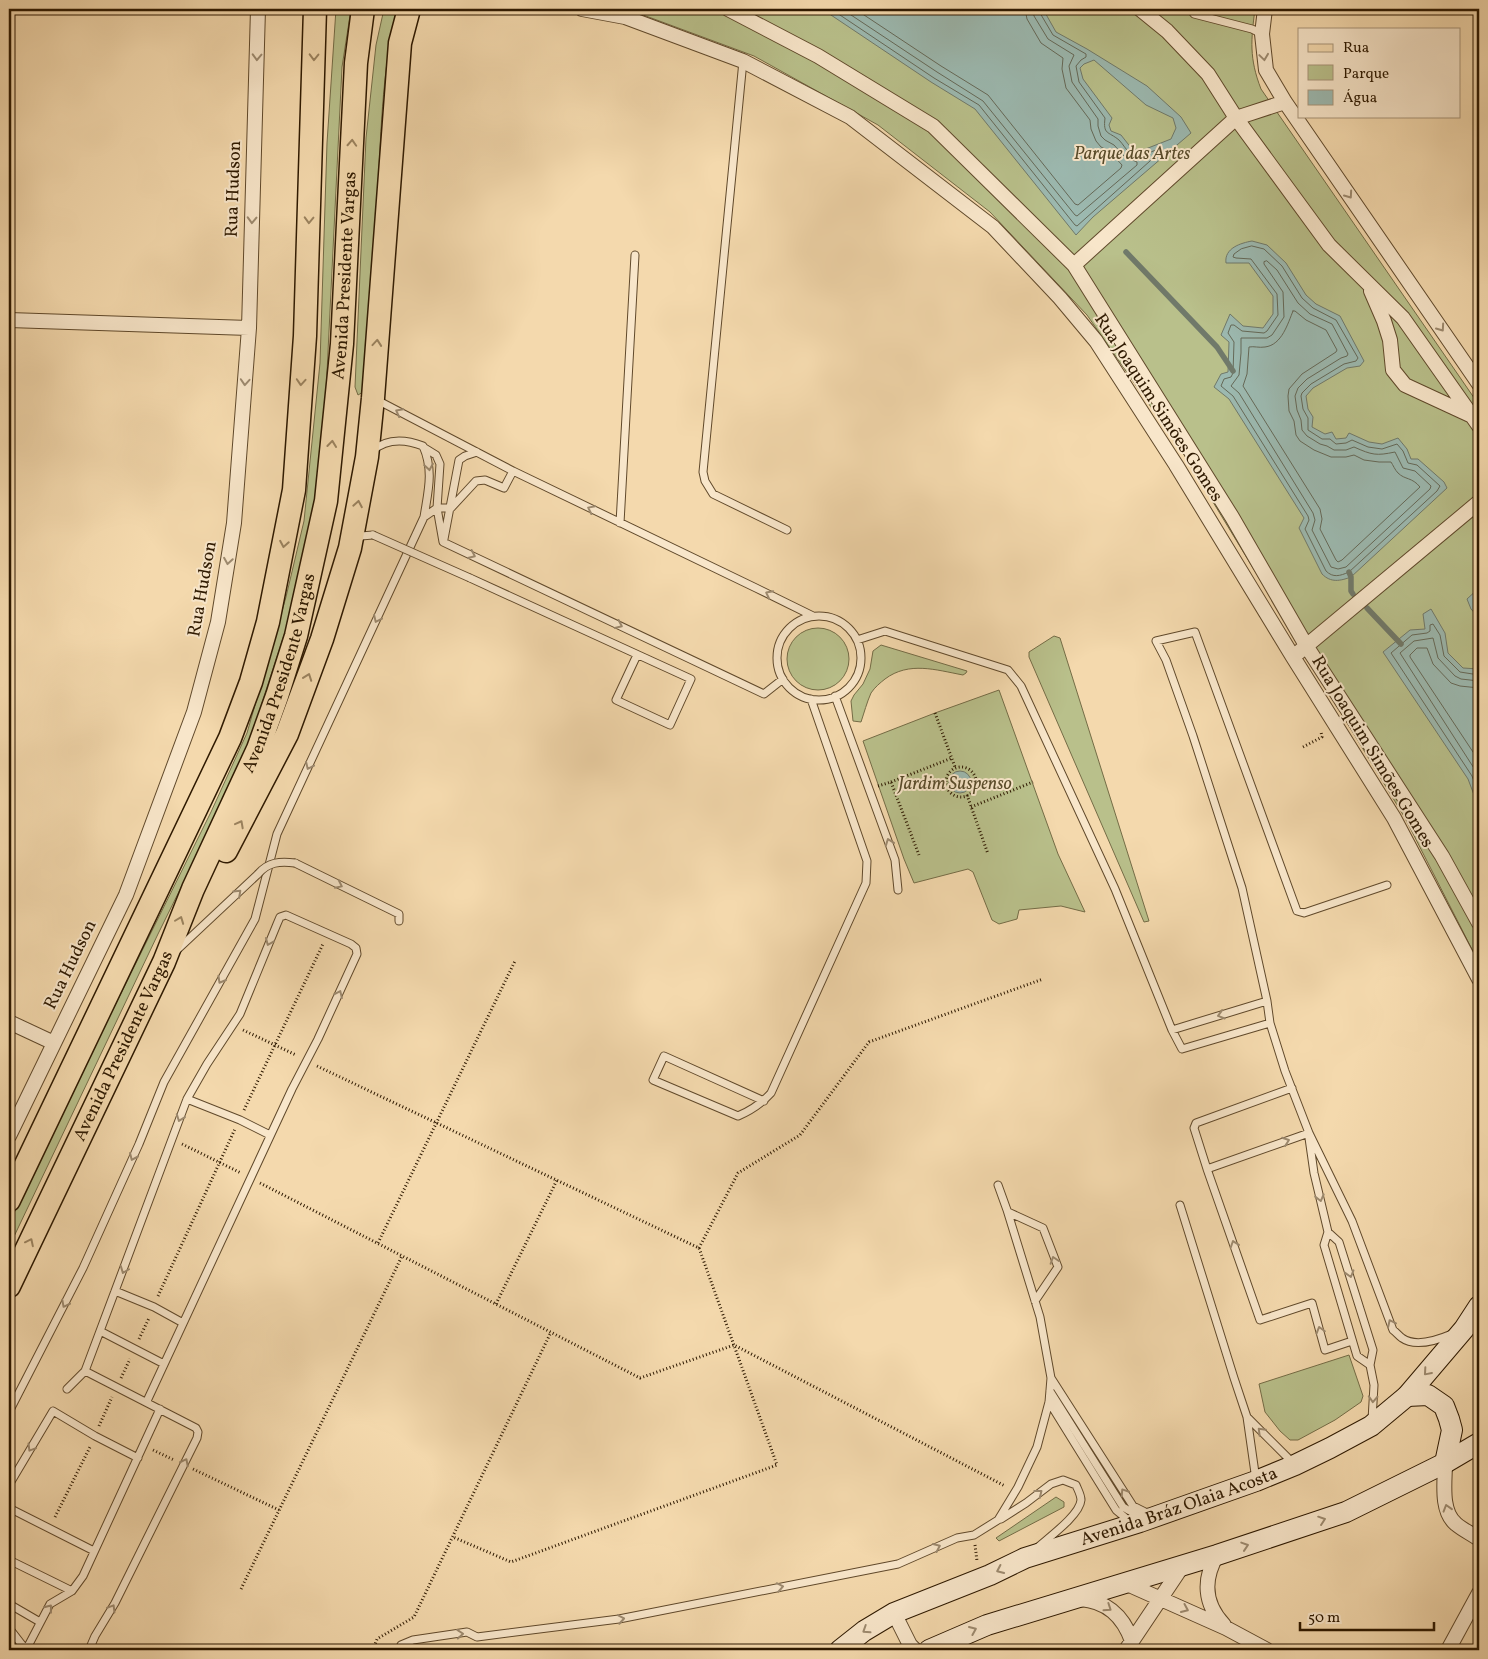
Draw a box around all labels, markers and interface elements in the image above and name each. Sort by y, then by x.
legend [1298,28,1460,118]
text: Rua [1343,38,1369,59]
one-way arrow [252,54,262,62]
one-way arrow [308,54,319,62]
one-way arrow [1258,54,1269,62]
text: Parque [1343,64,1389,85]
text: Água [1343,88,1377,109]
one-way arrow [347,138,358,146]
street label: Rua Hudson [220,140,248,238]
park label: Parque das Artes [1074,142,1191,167]
street label: Avenida Presidente Vargas [326,171,363,381]
one-way arrow [1343,189,1352,198]
one-way arrow [247,216,257,224]
one-way arrow [303,216,314,224]
street label: Rua Joaquim Simões Gomes [1088,309,1228,507]
one-way arrow [1435,323,1444,332]
one-way arrow [372,339,383,347]
one-way arrow [239,378,250,386]
one-way arrow [296,378,307,386]
one-way arrow [396,408,405,418]
one-way arrow [326,440,337,448]
one-way arrow [423,463,433,471]
one-way arrow [352,500,362,509]
one-way arrow [587,505,596,515]
street label: Rua Hudson [182,539,224,639]
one-way arrow [280,539,290,548]
one-way arrow [467,549,476,560]
one-way arrow [223,558,234,566]
street label: Avenida Presidente Vargas [236,571,322,777]
one-way arrow [766,590,775,600]
one-way arrow [373,613,383,622]
one-way arrow [614,619,623,629]
street label: Rua Joaquim Simões Gomes [1305,651,1439,853]
one-way arrow [302,673,313,682]
one-way arrow [305,761,315,770]
park label: Jardim Suspenso [896,772,1012,797]
one-way arrow [234,820,244,829]
one-way arrow [885,839,895,847]
one-way arrow [334,879,343,889]
one-way arrow [232,890,241,899]
street label: Rua Hudson [39,916,104,1014]
one-way arrow [175,917,185,925]
one-way arrow [264,937,275,946]
street label: Avenida Presidente Vargas [68,947,180,1145]
one-way arrow [217,975,227,984]
one-way arrow [333,991,343,1000]
one-way arrow [1217,1009,1225,1019]
one-way arrow [176,1113,186,1122]
one-way arrow [1281,1137,1289,1147]
one-way arrow [129,1152,140,1161]
one-way arrow [1314,1194,1325,1203]
one-way arrow [24,1238,34,1247]
one-way arrow [1229,1240,1239,1249]
one-way arrow [1050,1256,1060,1265]
one-way arrow [119,1265,130,1274]
one-way arrow [1344,1270,1354,1278]
one-way arrow [61,1299,71,1308]
one-way arrow [1387,1320,1397,1329]
one-way arrow [1315,1327,1325,1335]
one-way arrow [1424,1366,1433,1375]
one-way arrow [1367,1396,1378,1404]
one-way arrow [1258,1427,1267,1436]
one-way arrow [27,1442,37,1451]
one-way arrow [179,1458,189,1467]
street label: Avenida Bráz Olaia Acosta [1077,1461,1281,1552]
one-way arrow [1121,1488,1130,1497]
one-way arrow [1033,1491,1042,1499]
one-way arrow [1443,1505,1453,1513]
one-way arrow [1317,1516,1326,1526]
one-way arrow [1240,1541,1249,1551]
one-way arrow [932,1542,941,1553]
one-way arrow [996,1564,1005,1575]
one-way arrow [776,1583,785,1593]
scale bar [1300,1599,1434,1631]
one-way arrow [1102,1602,1112,1611]
one-way arrow [1180,1603,1189,1614]
one-way arrow [43,1604,52,1614]
one-way arrow [106,1604,116,1613]
text: 50 m [1308,1608,1340,1629]
one-way arrow [616,1614,625,1624]
one-way arrow [862,1624,871,1634]
one-way arrow [968,1626,977,1637]
one-way arrow [457,1628,465,1639]

